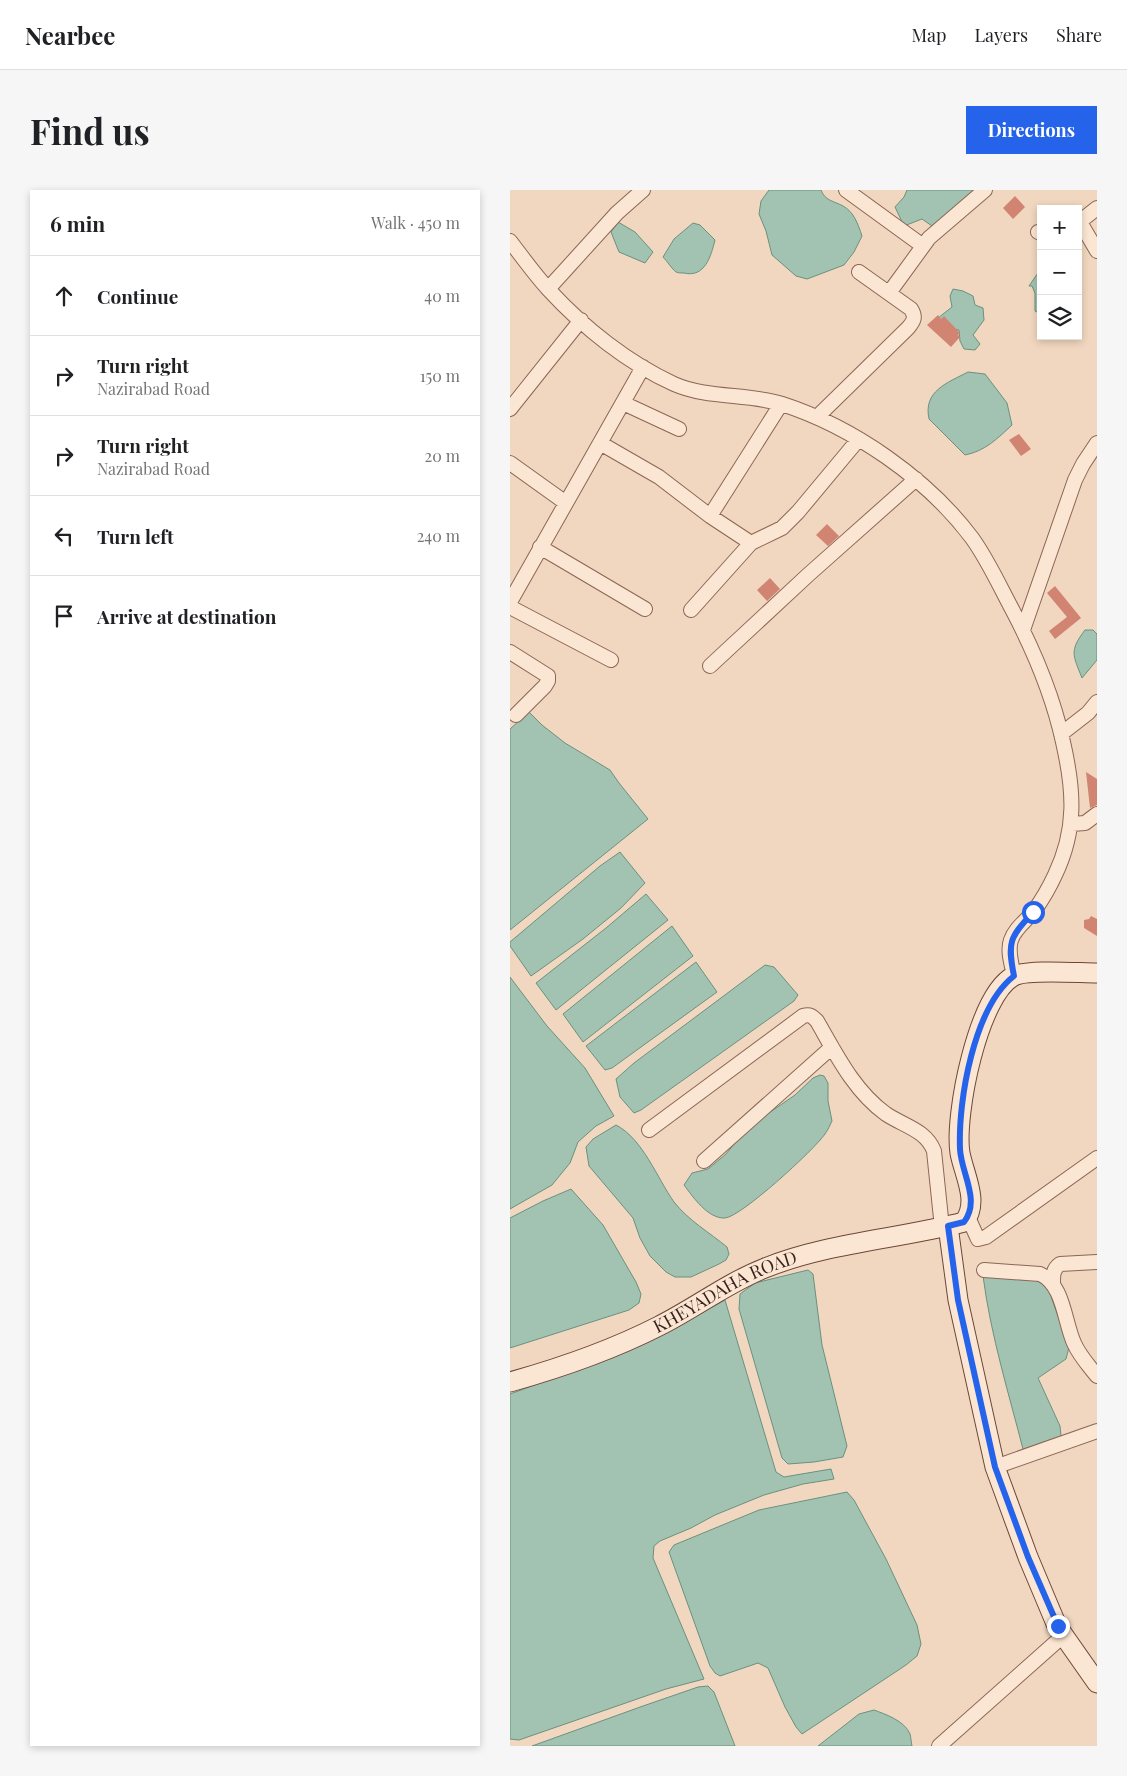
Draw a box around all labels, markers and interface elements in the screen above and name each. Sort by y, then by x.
text: Nearbee [25,19,115,51]
text: Map [911,23,946,47]
text: Layers [974,23,1028,47]
text: Share [1056,23,1102,47]
button: Directions [966,106,1097,154]
text: Find us [30,107,150,154]
map controls [1037,205,1082,340]
button: + [1037,205,1082,250]
text: 6 min [50,209,105,237]
text: Walk · 450 m [371,212,460,233]
button: − [1037,250,1082,295]
icon: ahead [50,282,78,310]
text: Continue [97,283,178,309]
text: 40 m [424,285,460,306]
button: layers [1037,295,1082,340]
text: Turn right [97,352,189,378]
icon: right [50,362,78,390]
text: 150 m [420,365,460,386]
text: Nazirabad Road [97,378,210,399]
text: Turn right [97,432,189,458]
icon: right [50,442,78,470]
text: 20 m [425,445,460,466]
text: Nazirabad Road [97,458,210,479]
icon: left [50,522,78,550]
text: Turn left [97,523,174,549]
text: 240 m [417,525,460,546]
icon: arrive [50,602,78,630]
text: Arrive at destination [97,603,277,629]
route start [1022,901,1045,924]
street label: KHEYADAHA ROAD [649,1245,800,1338]
route end [1047,1615,1070,1638]

